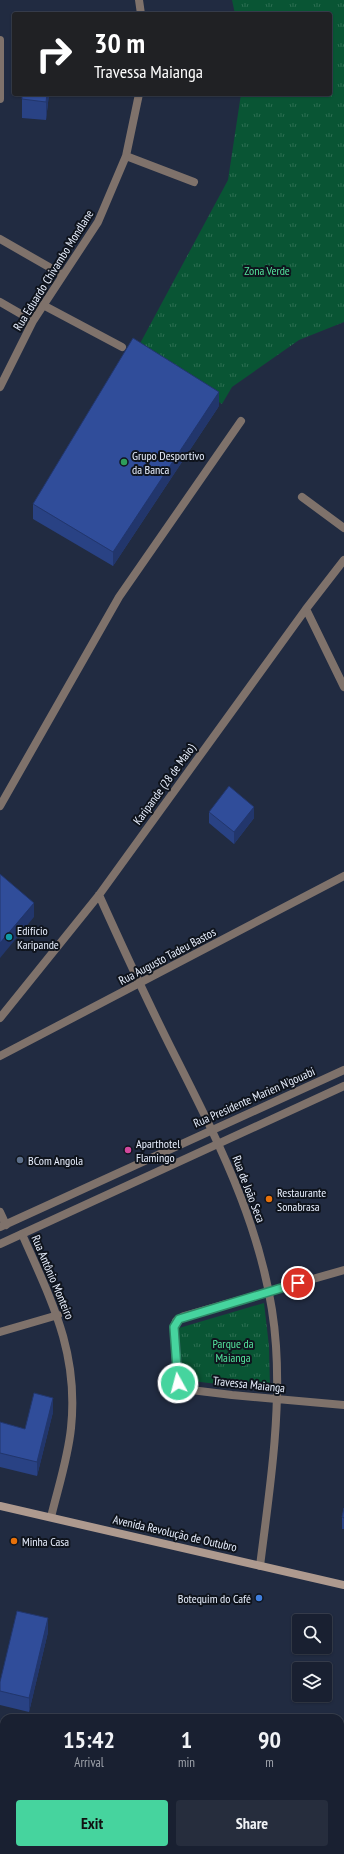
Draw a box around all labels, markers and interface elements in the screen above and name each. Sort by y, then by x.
text: 30 m [94,24,145,61]
icon: right [28,28,80,80]
text: Travessa Maianga [94,60,203,83]
street label: Rua Eduardo Chivambo Mondlane [10,207,96,333]
park label: Zona Verde [244,263,290,278]
place label: Grupo Desportivo da Banca [132,448,204,477]
marker: Grupo Desportivo da Banca [119,457,129,467]
street label: Karipande (28 de Maio) [130,741,198,827]
place label: Edifício Karipande [17,923,59,952]
street label: Rua Augusto Tadeu Bastos [116,924,218,988]
marker: Edifício Karipande [4,932,14,942]
street label: Rua Presidente Marien N'gouabi [191,1063,317,1131]
place label: Aparthotel Flamingo [136,1136,180,1165]
marker: Aparthotel Flamingo [123,1145,133,1155]
place label: BCom Angola [28,1153,83,1168]
street label: Rua de João Seca [229,1153,269,1225]
marker: BCom Angola [15,1155,25,1165]
place label: Restaurante Sonabrasa [277,1185,326,1214]
marker: Restaurante Sonabrasa [264,1194,274,1204]
street label: Rua Antônio Monteiro [28,1233,78,1321]
pin [281,1266,315,1300]
icon: arrive [287,1272,309,1294]
park label: Parque da Maianga [212,1336,254,1365]
position arrow [157,1362,199,1404]
street label: Travessa Maianga [212,1373,286,1395]
street label: Avenida Revolução de Outubro [112,1511,238,1555]
place label: Minha Casa [22,1534,69,1549]
marker: Minha Casa [9,1536,19,1546]
place label: Botequim do Café [178,1591,251,1606]
marker: Botequim do Café [254,1593,264,1603]
map controls [292,1614,332,1702]
button: search [292,1614,332,1654]
button: layers [292,1662,332,1702]
text: 15:42 [63,1724,115,1755]
text: 1 [181,1724,192,1755]
text: 90 [258,1724,281,1755]
text: Arrival [74,1754,104,1771]
text: min [178,1754,195,1771]
text: m [265,1754,274,1771]
button: Exit [16,1800,168,1846]
button: Share [176,1800,328,1846]

